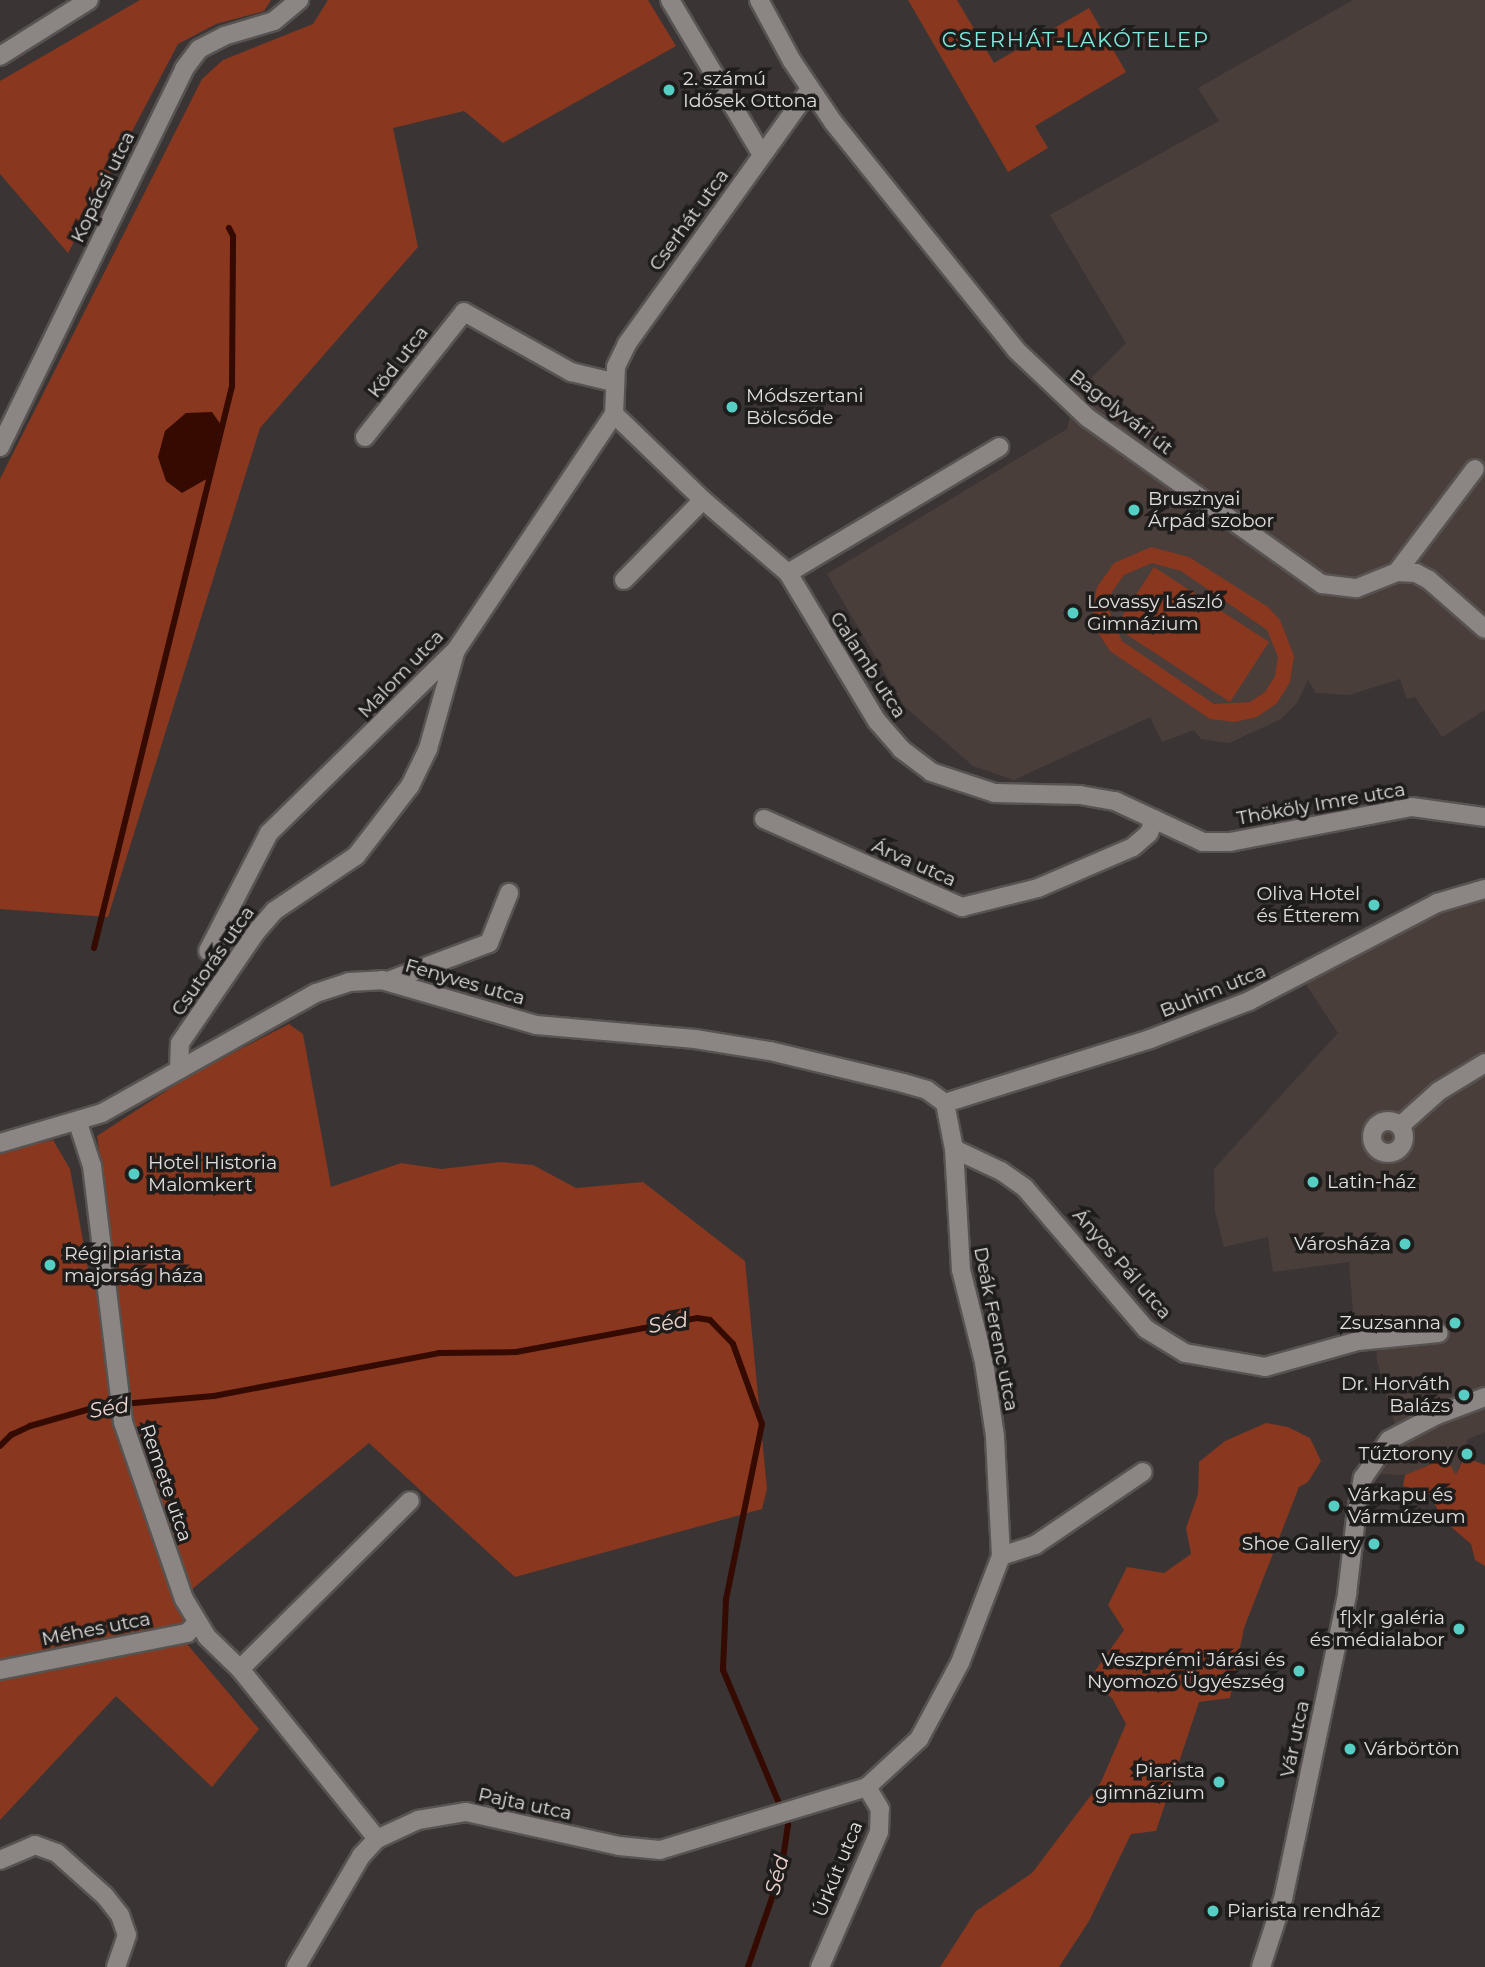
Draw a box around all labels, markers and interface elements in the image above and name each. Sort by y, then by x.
district label: CSERHÁT-LAKÓTELEP [944,27,1208,53]
place label: 2. számú Idősek Ottona [683,68,817,112]
marker: 2. számú Idősek Ottona [661,82,677,98]
street label: Kopácsi utca [66,128,140,246]
street label: Cserhát utca [644,165,734,275]
street label: Köd utca [363,322,433,402]
street label: Bagolyvári út [1065,365,1177,459]
place label: Módszertani Bölcsőde [746,385,864,429]
marker: Módszertani Bölcsőde [724,399,740,415]
place label: Brusznyai Árpád szobor [1148,488,1274,532]
marker: Brusznyai Árpád szobor [1126,502,1142,518]
place label: Lovassy László Gimnázium [1087,591,1223,635]
marker: Lovassy László Gimnázium [1065,605,1081,621]
street label: Galamb utca [825,608,911,722]
street label: Malom utca [353,625,449,723]
street label: Thököly Imre utca [1235,778,1407,830]
street label: Árva utca [868,834,960,892]
place label: Oliva Hotel és Étterem [1256,883,1360,927]
marker: Oliva Hotel és Étterem [1366,897,1382,913]
street label: Csutorás utca [167,902,259,1020]
street label: Fenyves utca [402,954,528,1010]
street label: Buhim utca [1157,959,1269,1023]
place label: Hotel Historia Malomkert [148,1152,277,1196]
marker: Hotel Historia Malomkert [126,1166,142,1182]
place label: Latin-ház [1327,1171,1416,1193]
marker: Latin-ház [1305,1174,1321,1190]
street label: Ányos Pál utca [1068,1204,1176,1324]
place label: Városháza [1294,1233,1391,1255]
marker: Városháza [1397,1236,1413,1252]
place label: Régi piarista majorság háza [64,1243,204,1287]
street label: Deák Ferenc utca [969,1245,1023,1413]
marker: Régi piarista majorság háza [42,1257,58,1273]
water label: Séd [646,1307,690,1339]
place label: Zsuzsanna [1340,1312,1441,1334]
marker: Zsuzsanna [1447,1315,1463,1331]
place label: Dr. Horváth Balázs [1341,1373,1450,1417]
marker: Dr. Horváth Balázs [1456,1387,1472,1403]
water label: Séd [87,1392,131,1424]
street label: Remete utca [135,1421,197,1545]
place label: Tűztorony [1359,1443,1453,1465]
marker: Tűztorony [1459,1446,1475,1462]
place label: Várkapu és Vármúzeum [1348,1484,1466,1528]
marker: Várkapu és Vármúzeum [1326,1498,1342,1514]
place label: Shoe Gallery [1242,1533,1360,1555]
marker: Shoe Gallery [1366,1536,1382,1552]
street label: Méhes utca [40,1607,152,1651]
place label: f|x|r galéria és médialabor [1310,1607,1445,1651]
marker: f|x|r galéria és médialabor [1451,1621,1467,1637]
place label: Veszprémi Járási és Nyomozó Ügyészség [1087,1649,1285,1693]
marker: Veszprémi Járási és Nyomozó Ügyészség [1291,1663,1307,1679]
street label: Vár utca [1276,1698,1314,1780]
place label: Várbörtön [1364,1738,1460,1760]
marker: Várbörtön [1342,1741,1358,1757]
place label: Piarista gimnázium [1095,1760,1205,1804]
marker: Piarista gimnázium [1211,1774,1227,1790]
street label: Pajta utca [476,1783,574,1825]
street label: Úrkút utca [808,1818,868,1920]
water label: Séd [760,1852,794,1898]
place label: Piarista rendház [1227,1900,1381,1922]
marker: Piarista rendház [1205,1903,1221,1919]

